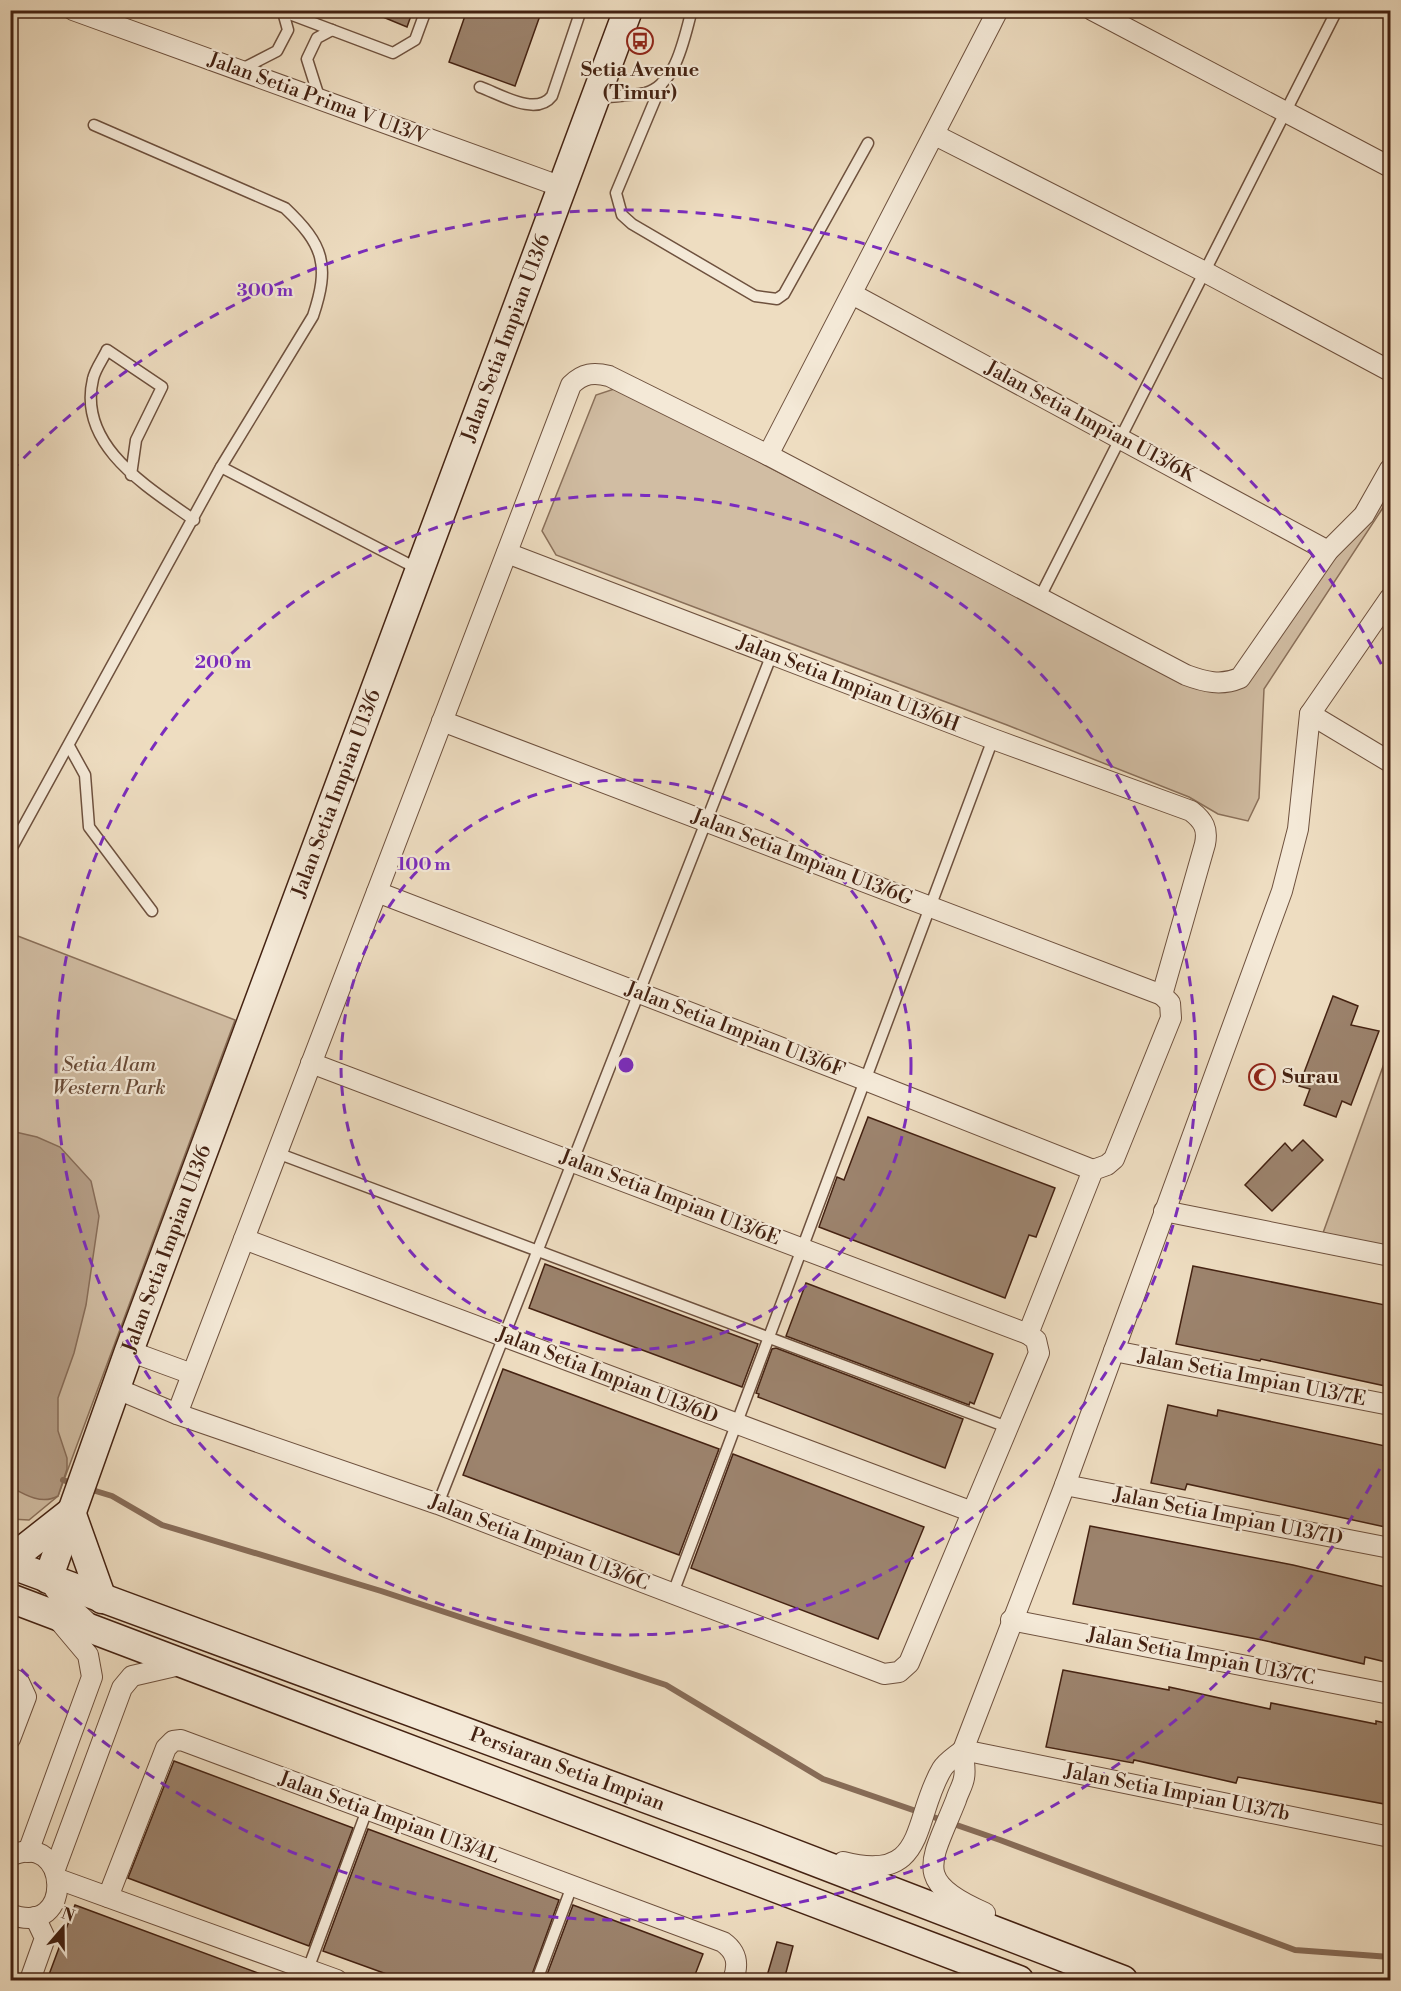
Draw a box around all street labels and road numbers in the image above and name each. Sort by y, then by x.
street label: Jalan Setia Prima V U13/V [204,47,432,151]
street label: Jalan Setia Impian U13/6 [456,230,556,446]
street label: Jalan Setia Impian U13/6K [980,355,1201,489]
street label: Jalan Setia Impian U13/6H [732,630,963,738]
street label: Jalan Setia Impian U13/6 [286,686,387,902]
street label: Jalan Setia Impian U13/6G [687,804,916,912]
street label: Jalan Setia Impian U13/6F [621,976,848,1083]
street label: Jalan Setia Impian U13/6 [117,1141,217,1357]
street label: Jalan Setia Impian U13/6E [556,1144,784,1252]
street label: Jalan Setia Impian U13/6D [492,1322,721,1430]
street label: Jalan Setia Impian U13/7E [1135,1343,1368,1412]
street label: Jalan Setia Impian U13/7D [1110,1482,1345,1552]
street label: Jalan Setia Impian U13/6C [425,1489,653,1597]
street label: Jalan Setia Impian U13/7C [1084,1622,1317,1691]
street label: Persiaran Setia Impian [466,1722,668,1817]
street label: Jalan Setia Impian U13/7b [1061,1759,1292,1827]
street label: Jalan Setia Impian U13/4L [274,1766,503,1870]

